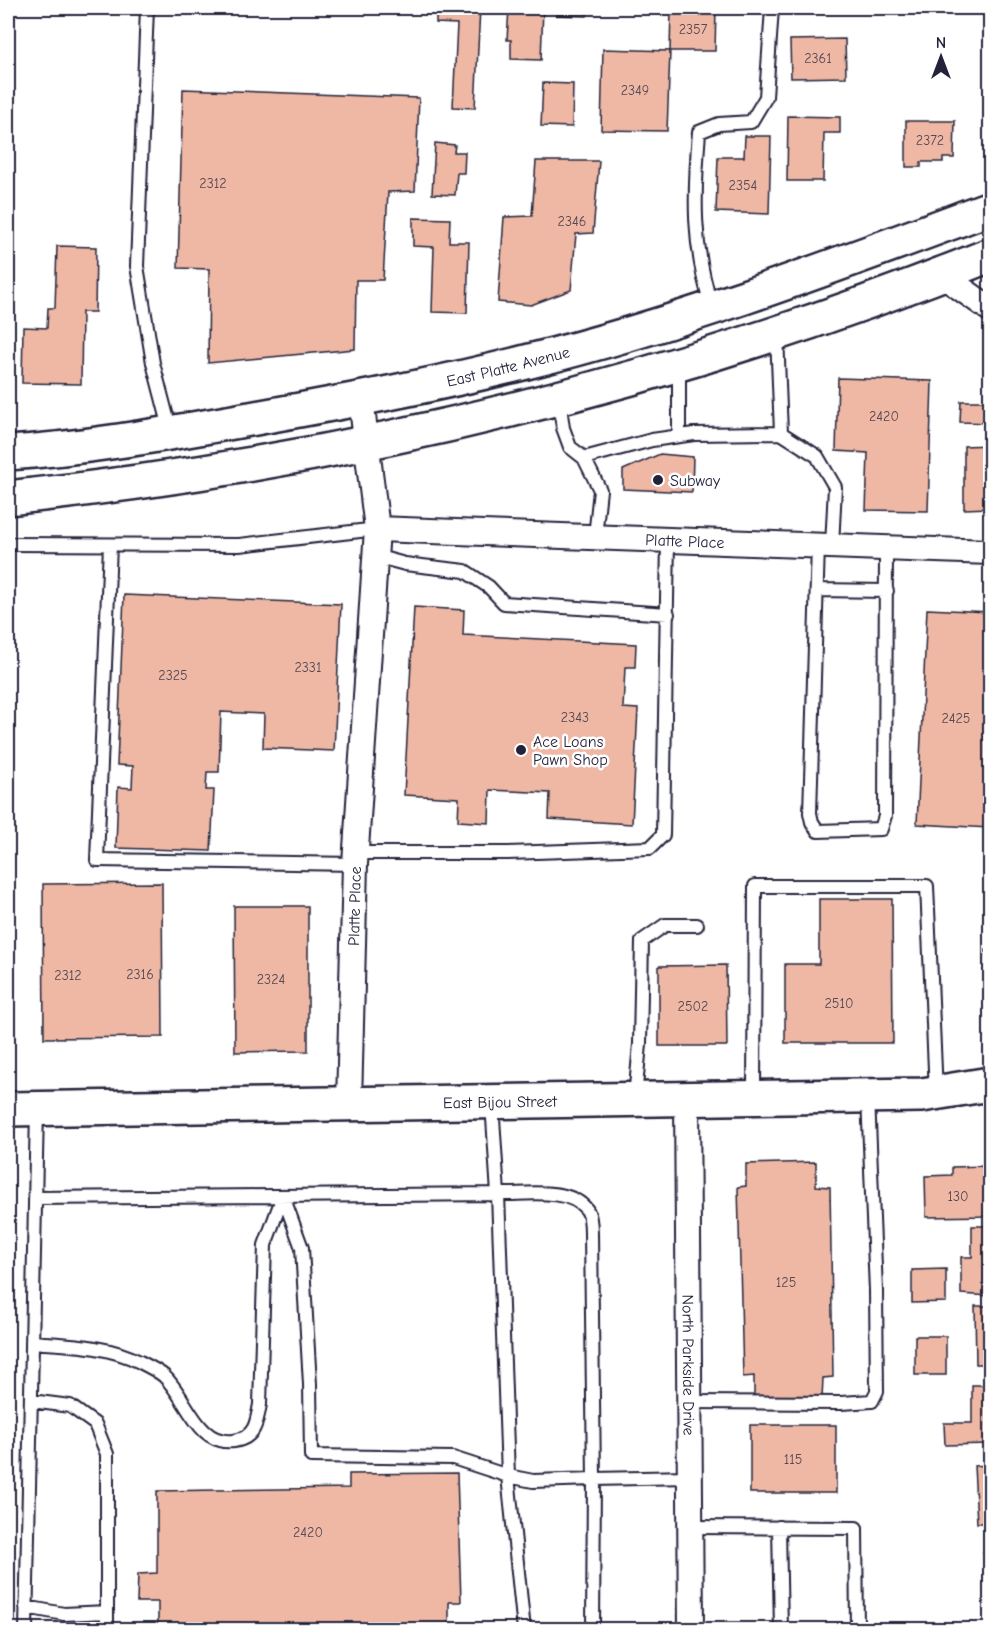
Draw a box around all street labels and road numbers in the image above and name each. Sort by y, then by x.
street label: East Platte Avenue [445,343,572,391]
street label: Platte Place [645,531,725,552]
street label: Platte Place [345,866,365,946]
street label: East Bijou Street [443,1093,558,1112]
street label: North Parkside Drive [678,1294,698,1436]

